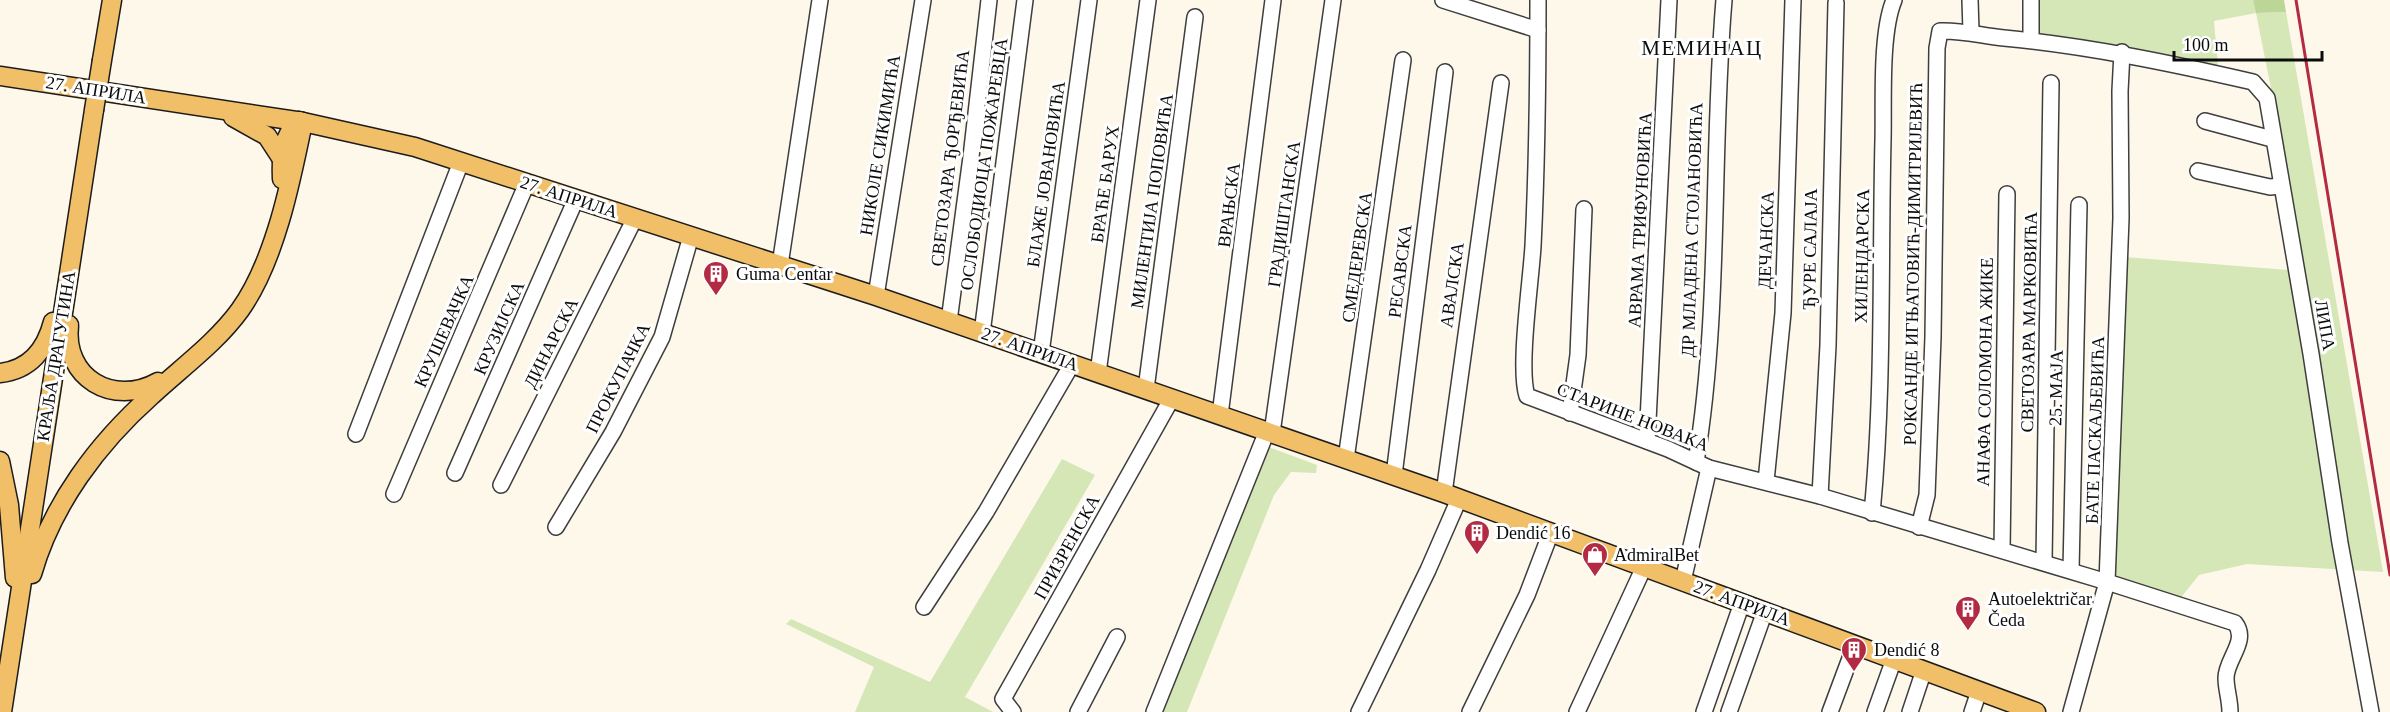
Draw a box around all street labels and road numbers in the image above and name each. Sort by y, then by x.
street label: ОСЛОБОДИОЦА ПОЖАРЕВЦА [956,36,1012,292]
street label: СВЕТОЗАРА ЂОРЂЕВИЋА [927,48,973,268]
street label: НИКОЛЕ СИКИМИЋА [856,53,904,237]
street label: 27. АПРИЛА [44,72,148,108]
street label: БЛАЖЕ ЈОВАНОВИЋА [1023,80,1069,268]
street label: РОКСАНДЕ ИГЊАТОВИЋ-ДИМИТРИЈЕВИЋ [1900,82,1926,446]
street label: МИЛЕНТИЈА ПОПОВИЋА [1127,92,1177,310]
street label: ДР МЛАДЕНА СТОЈАНОВИЋА [1678,102,1706,358]
street label: АВРАМА ТРИФУНОВИЋА [1624,112,1656,328]
street label: БРАЋЕ БАРУХ [1087,124,1123,244]
street label: ГРАДИШТАНСКА [1264,139,1304,289]
street label: ВРАЊСКА [1214,161,1244,249]
street label: 27. АПРИЛА [518,172,620,222]
street label: ЂУРЕ САЛАЈА [1799,188,1821,310]
street label: ХИЛЕНДАРСКА [1851,188,1873,324]
street label: СМЕДЕРЕВСКА [1338,190,1376,324]
street label: ДЕЧАНСКА [1754,191,1778,289]
street label: СВЕТОЗАРА МАРКОВИЋА [2017,211,2041,433]
street label: РЕСАВСКА [1384,223,1416,319]
street label: АВАЛСКА [1436,241,1468,329]
street label: АНАФА СОЛОМОНА ЖИКЕ [1973,257,1997,487]
street label: КРАЉА ДРАГУТИНА [33,269,79,443]
street label: КРУШЕВАЧКА [410,272,478,390]
street label: КРУЗИЈСКА [470,278,528,378]
street label: ДИНАРСКА [520,295,582,391]
street label: ЛИПА [2311,298,2339,352]
street label: ПРОКУПАЧКА [582,320,654,436]
street label: 27. АПРИЛА [979,323,1081,375]
street label: БАТЕ ПАСКАЉЕВИЋА [2082,336,2108,524]
street label: 25. МАЈА [2045,350,2067,426]
street label: СТАРИНЕ НОВАКА [1554,379,1712,455]
street label: ПРИЗРЕНСКА [1030,491,1104,603]
street label: 27. АПРИЛА [1691,576,1793,630]

